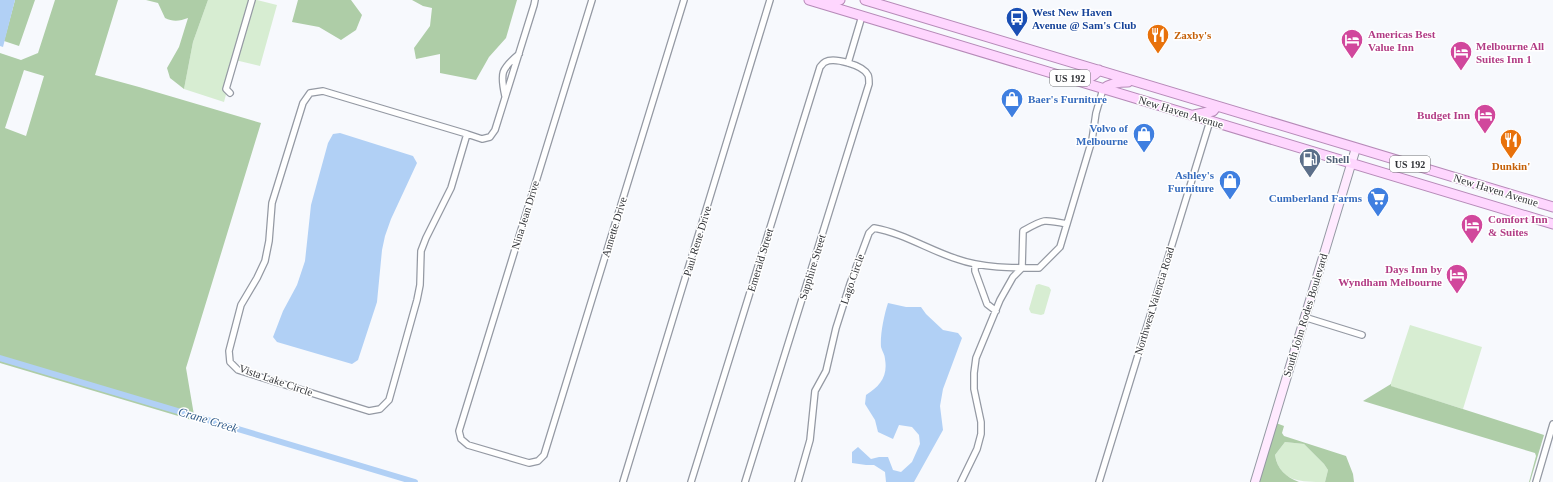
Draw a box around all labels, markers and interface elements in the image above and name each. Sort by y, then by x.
bus stop icon: West New Haven Avenue @ Sam's Club [1004,5,1030,38]
place label: West New Haven Avenue @ Sam's Club [1032,6,1136,31]
restaurant icon: Zaxby's [1145,22,1171,55]
hotel icon: Americas Best Value Inn [1339,27,1365,60]
place label: Americas Best Value Inn [1368,28,1436,53]
place label: Zaxby's [1174,29,1212,41]
hotel icon: Melbourne All Suites Inn 1 [1448,39,1474,72]
place label: Melbourne All Suites Inn 1 [1476,40,1544,65]
road number: US 192 [1050,70,1090,86]
shop icon: Baer's Furniture [999,86,1025,119]
place label: Baer's Furniture [1028,93,1107,105]
street label: New Haven Avenue [1137,93,1225,131]
hotel icon: Budget Inn [1472,102,1498,135]
place label: Budget Inn [1417,109,1470,121]
shop icon: Volvo of Melbourne [1131,121,1157,154]
place label: Volvo of Melbourne [1076,122,1128,147]
restaurant icon: Dunkin' [1498,127,1524,160]
fuel station icon: Shell [1297,146,1323,179]
place label: Shell [1326,153,1349,165]
road number: US 192 [1390,156,1430,172]
place label: Dunkin' [1492,160,1530,172]
shop icon: Ashley's Furniture [1217,168,1243,201]
place label: Ashley's Furniture [1168,169,1215,194]
street label: New Haven Avenue [1452,171,1540,209]
street label: Nina Jean Drive [509,179,541,251]
supermarket icon: Cumberland Farms [1365,185,1391,218]
place label: Cumberland Farms [1269,192,1363,204]
street label: Annette Drive [599,195,629,259]
street label: Paul Rene Drive [681,204,713,278]
hotel icon: Comfort Inn & Suites [1459,212,1485,245]
place label: Comfort Inn & Suites [1488,213,1548,238]
street label: Emerald Street [745,227,775,293]
street label: Sapphire Street [796,233,828,301]
street label: Northwest Valencia Road [1132,245,1176,356]
street label: Lago Circle [838,252,866,306]
street label: South John Rodes Boulevard [1281,252,1330,378]
hotel icon: Days Inn by Wyndham Melbourne [1444,262,1470,295]
place label: Days Inn by Wyndham Melbourne [1338,263,1442,288]
street label: Vista Lake Circle [238,362,314,398]
water label: Crane Creek [177,404,240,436]

